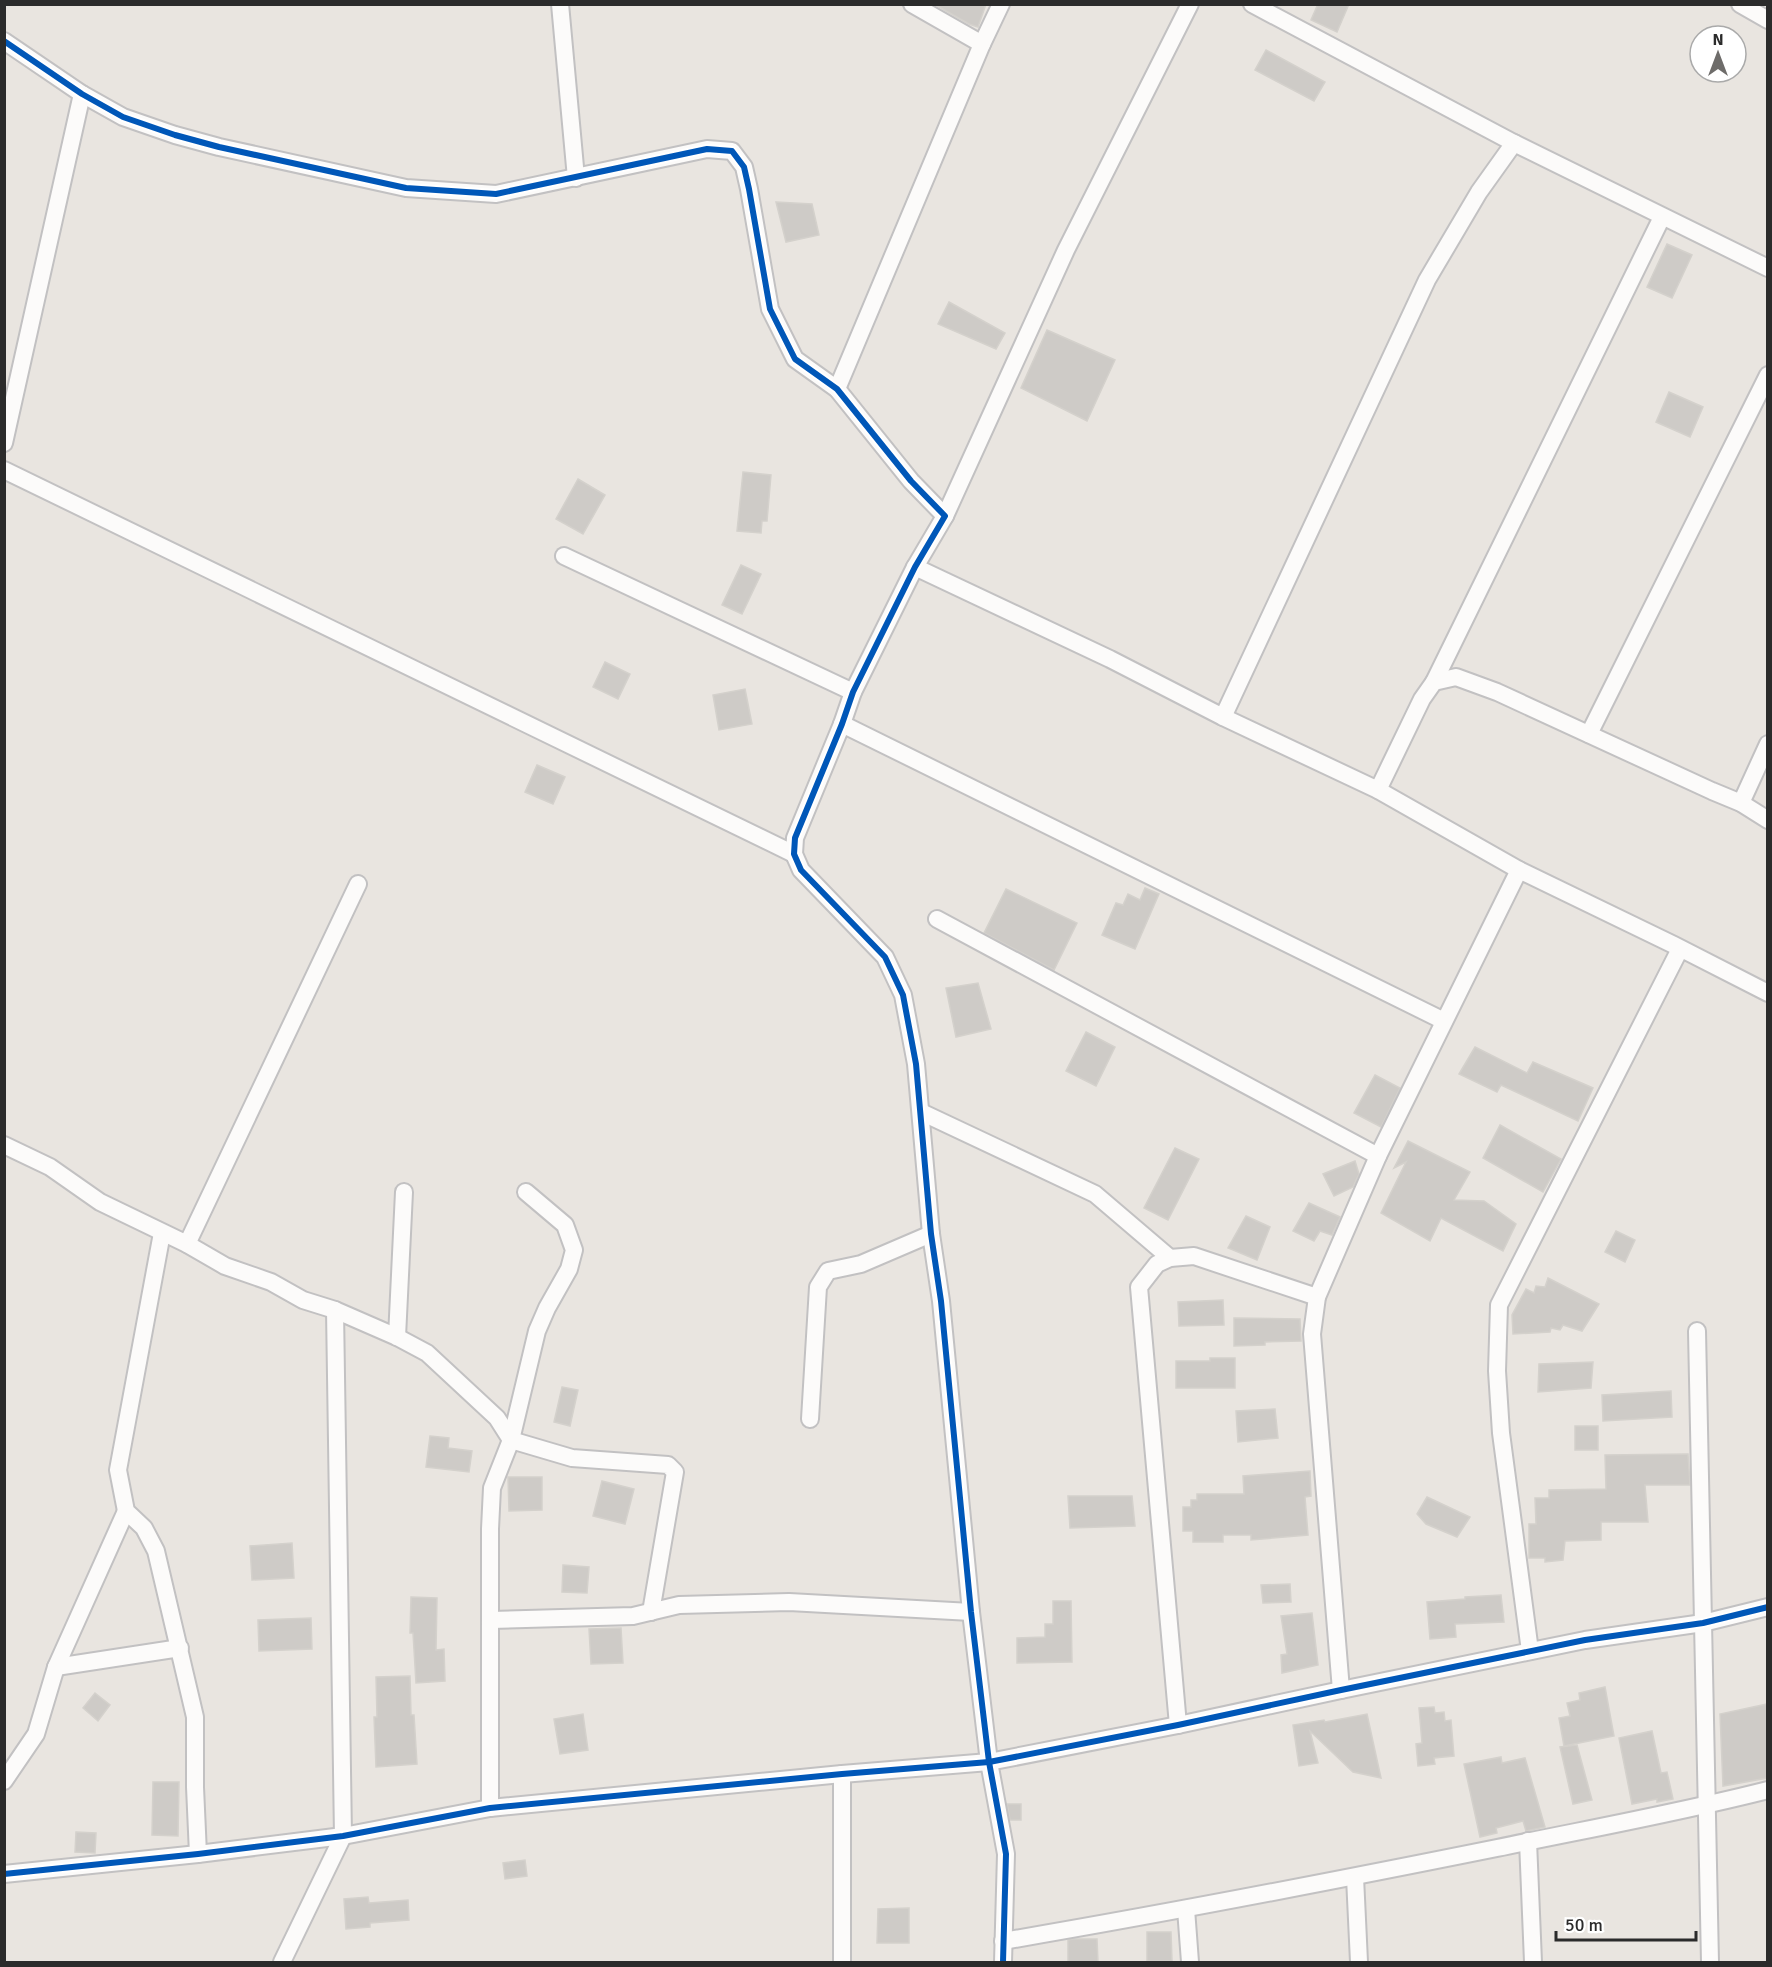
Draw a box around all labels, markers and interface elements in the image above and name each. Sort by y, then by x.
north arrow [1688,24,1748,84]
text: N [1712,30,1724,50]
scale bar [1556,1904,1696,1942]
text: 50 m [1565,1914,1603,1936]

